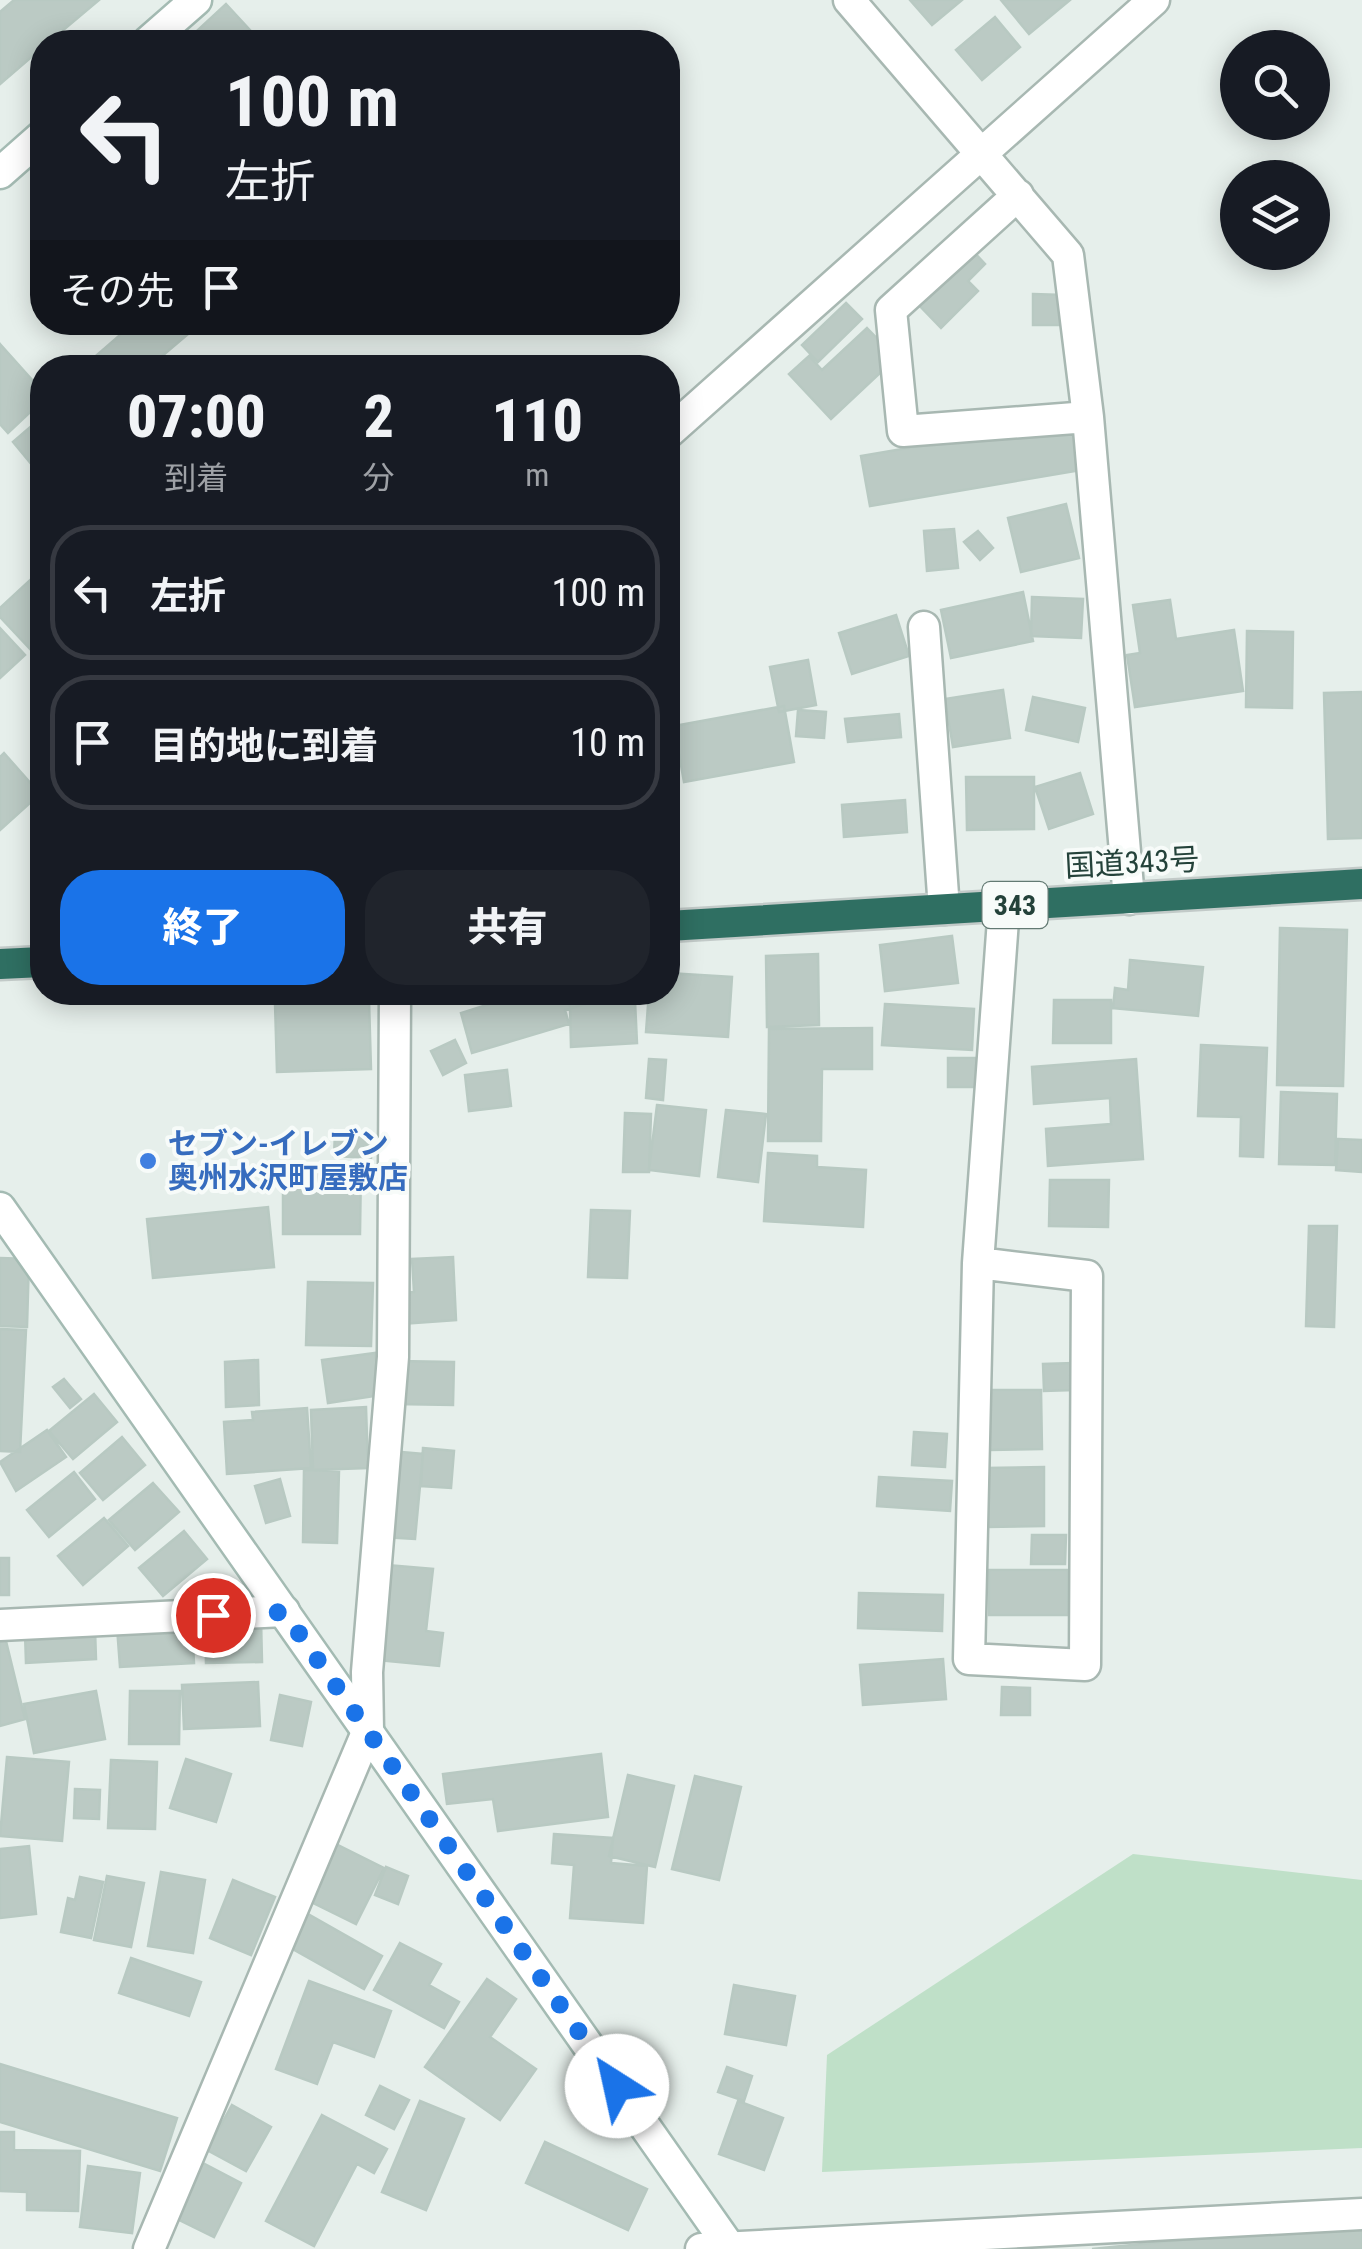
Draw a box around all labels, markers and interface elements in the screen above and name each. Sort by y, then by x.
map controls [1220,30,1330,270]
button: search [1220,30,1330,140]
text: 100 m [225,61,399,143]
icon: left [60,70,190,200]
text: 左折 [225,155,315,208]
button: layers [1220,160,1330,270]
icon: arrive [194,260,249,315]
text: その先 [60,269,174,313]
text: 07:00 [127,381,266,452]
text: 2 [363,381,394,452]
text: 110 [492,385,583,456]
text: m [525,456,549,494]
text: 到着 [164,459,228,497]
text: 分 [363,459,395,497]
icon: left [65,565,120,620]
text: 100 m [551,571,645,615]
text: 左折 [150,574,226,618]
icon: arrive [65,715,120,770]
text: 10 m [570,721,645,765]
text: 目的地に到着 [150,724,378,768]
street label: 国道343号 [1064,842,1200,883]
button: 終了 [60,870,345,985]
button: 共有 [365,870,650,985]
road number: 343 [982,882,1048,928]
place label: セブン-イレブン 奥州水沢町屋敷店 [168,1126,408,1195]
marker: セブン-イレブン 奥州水沢町屋敷店 [137,1150,159,1172]
pin [171,1573,256,1658]
icon: arrive [186,1588,241,1643]
position arrow [565,2034,669,2138]

